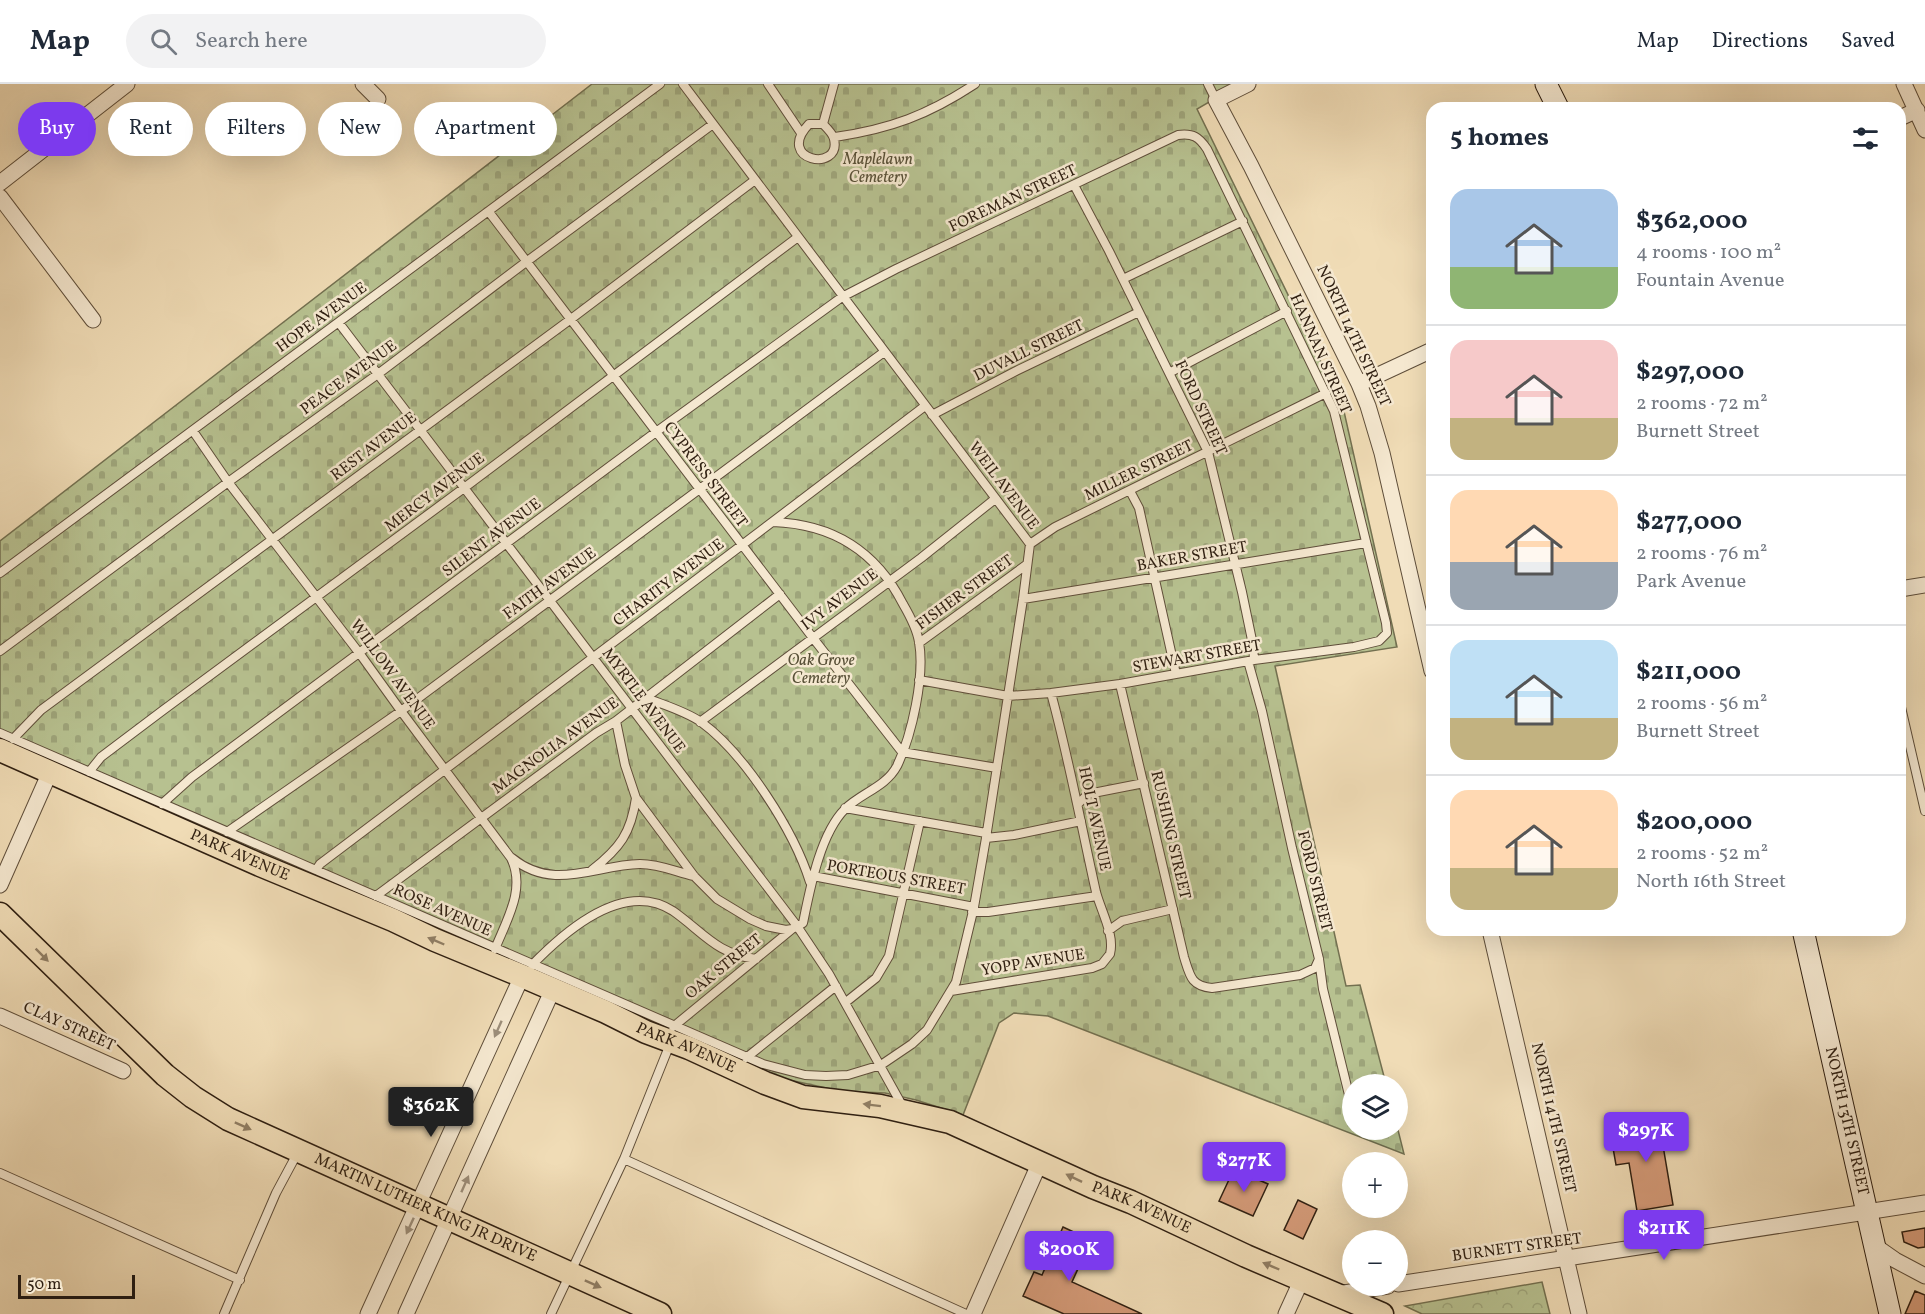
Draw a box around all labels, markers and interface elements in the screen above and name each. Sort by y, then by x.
search box [126,14,546,68]
text: Map [30,22,90,61]
icon: search [147,25,180,58]
text: Search here [195,26,308,57]
text: Map [1637,27,1679,56]
text: Directions [1712,27,1808,56]
text: Saved [1841,27,1895,56]
chip: Buy [18,102,96,156]
chip: Rent [108,102,193,156]
chip: Filters [205,102,306,156]
chip: New [318,102,402,156]
chip: Apartment [414,102,557,156]
text: 5 homes [1450,120,1549,156]
icon: filters [1849,122,1882,155]
park label: Maplelawn Cemetery [842,149,913,189]
street label: FOREMAN STREET [945,160,1081,238]
text: $362,000 [1636,203,1748,239]
icon: home [1498,213,1570,285]
text: 4 rooms · 100 m² [1636,239,1781,267]
street label: NORTH 14TH STREET [1311,262,1395,410]
text: Fountain Avenue [1636,267,1784,295]
street label: HOPE AVENUE [272,277,372,359]
street label: HANNAN STREET [1284,290,1356,418]
street label: DUVALL STREET [970,315,1088,387]
street label: PEACE AVENUE [296,335,402,421]
text: $297,000 [1636,354,1744,390]
street label: FORD STREET [1168,357,1232,459]
icon: home [1498,364,1570,436]
text: 2 rooms · 72 m² [1636,390,1768,418]
street label: REST AVENUE [326,407,422,487]
street label: CYPRESS STREET [658,418,752,532]
text: Burnett Street [1636,418,1760,446]
street label: MILLER STREET [1081,435,1197,507]
street label: WEIL AVENUE [963,437,1043,535]
street label: MERCY AVENUE [380,448,490,538]
street label: SILENT AVENUE [438,493,546,583]
text: $277,000 [1636,504,1742,540]
icon: home [1498,514,1570,586]
street label: CHARITY AVENUE [609,534,729,632]
street label: BAKER STREET [1135,536,1249,578]
text: 2 rooms · 76 m² [1636,540,1768,568]
street label: FAITH AVENUE [499,543,601,625]
street label: FISHER STREET [912,550,1018,636]
street label: IVY AVENUE [797,564,883,636]
text: Park Avenue [1636,568,1746,596]
street label: WILLOW AVENUE [344,615,440,735]
street label: STEWART STREET [1131,635,1263,679]
street label: MYRTLE AVENUE [596,644,690,758]
park label: Oak Grove Cemetery [788,650,855,690]
text: $211,000 [1636,654,1741,690]
icon: home [1498,664,1570,736]
text: 2 rooms · 56 m² [1636,690,1767,718]
street label: MAGNOLIA AVENUE [488,692,624,800]
text: Burnett Street [1636,718,1760,746]
street label: HOLT AVENUE [1072,765,1116,873]
street label: RUSHING STREET [1145,768,1195,902]
text: $200,000 [1636,804,1752,840]
icon: home [1498,814,1570,886]
street label: PARK AVENUE [186,824,293,887]
street label: FORD STREET [1291,828,1337,934]
text: 2 rooms · 52 m² [1636,840,1768,868]
street label: PORTEOUS STREET [825,855,967,901]
text: North 16th Street [1636,868,1786,896]
street label: ROSE AVENUE [389,879,495,943]
street label: OAK STREET [681,929,767,1005]
one-way arrow [428,936,445,945]
street label: YOPP AVENUE [980,944,1086,982]
one-way arrow [35,947,49,961]
street label: CLAY STREET [20,997,118,1057]
street label: PARK AVENUE [632,1018,739,1079]
one-way arrow [493,1020,503,1038]
street label: NORTH 14TH STREET [1525,1041,1581,1195]
street label: NORTH 13TH STREET [1819,1045,1874,1197]
map controls [1342,1074,1408,1296]
button: layers [1342,1074,1408,1140]
pin: $362K [389,1087,473,1138]
text: $362K [402,1092,460,1120]
one-way arrow [862,1100,881,1110]
pin: $297K [1604,1112,1688,1163]
text: $297K [1618,1117,1674,1145]
one-way arrow [235,1121,253,1131]
pin: $277K [1202,1142,1286,1193]
text: $277K [1217,1147,1271,1175]
street label: MARTIN LUTHER KING JR DRIVE [311,1148,540,1268]
button: + [1342,1152,1408,1218]
one-way arrow [1065,1173,1082,1182]
one-way arrow [461,1176,470,1193]
street label: PARK AVENUE [1088,1176,1194,1240]
pin: $211K [1622,1210,1706,1261]
text: $211K [1638,1215,1690,1243]
one-way arrow [405,1217,414,1234]
street label: BURNETT STREET [1451,1228,1583,1268]
button: − [1342,1230,1408,1296]
pin: $200K [1027,1231,1111,1282]
text: $200K [1039,1236,1099,1264]
one-way arrow [1261,1261,1279,1271]
scale bar [18,1272,135,1300]
text: 50 m [27,1274,61,1296]
one-way arrow [585,1279,603,1289]

